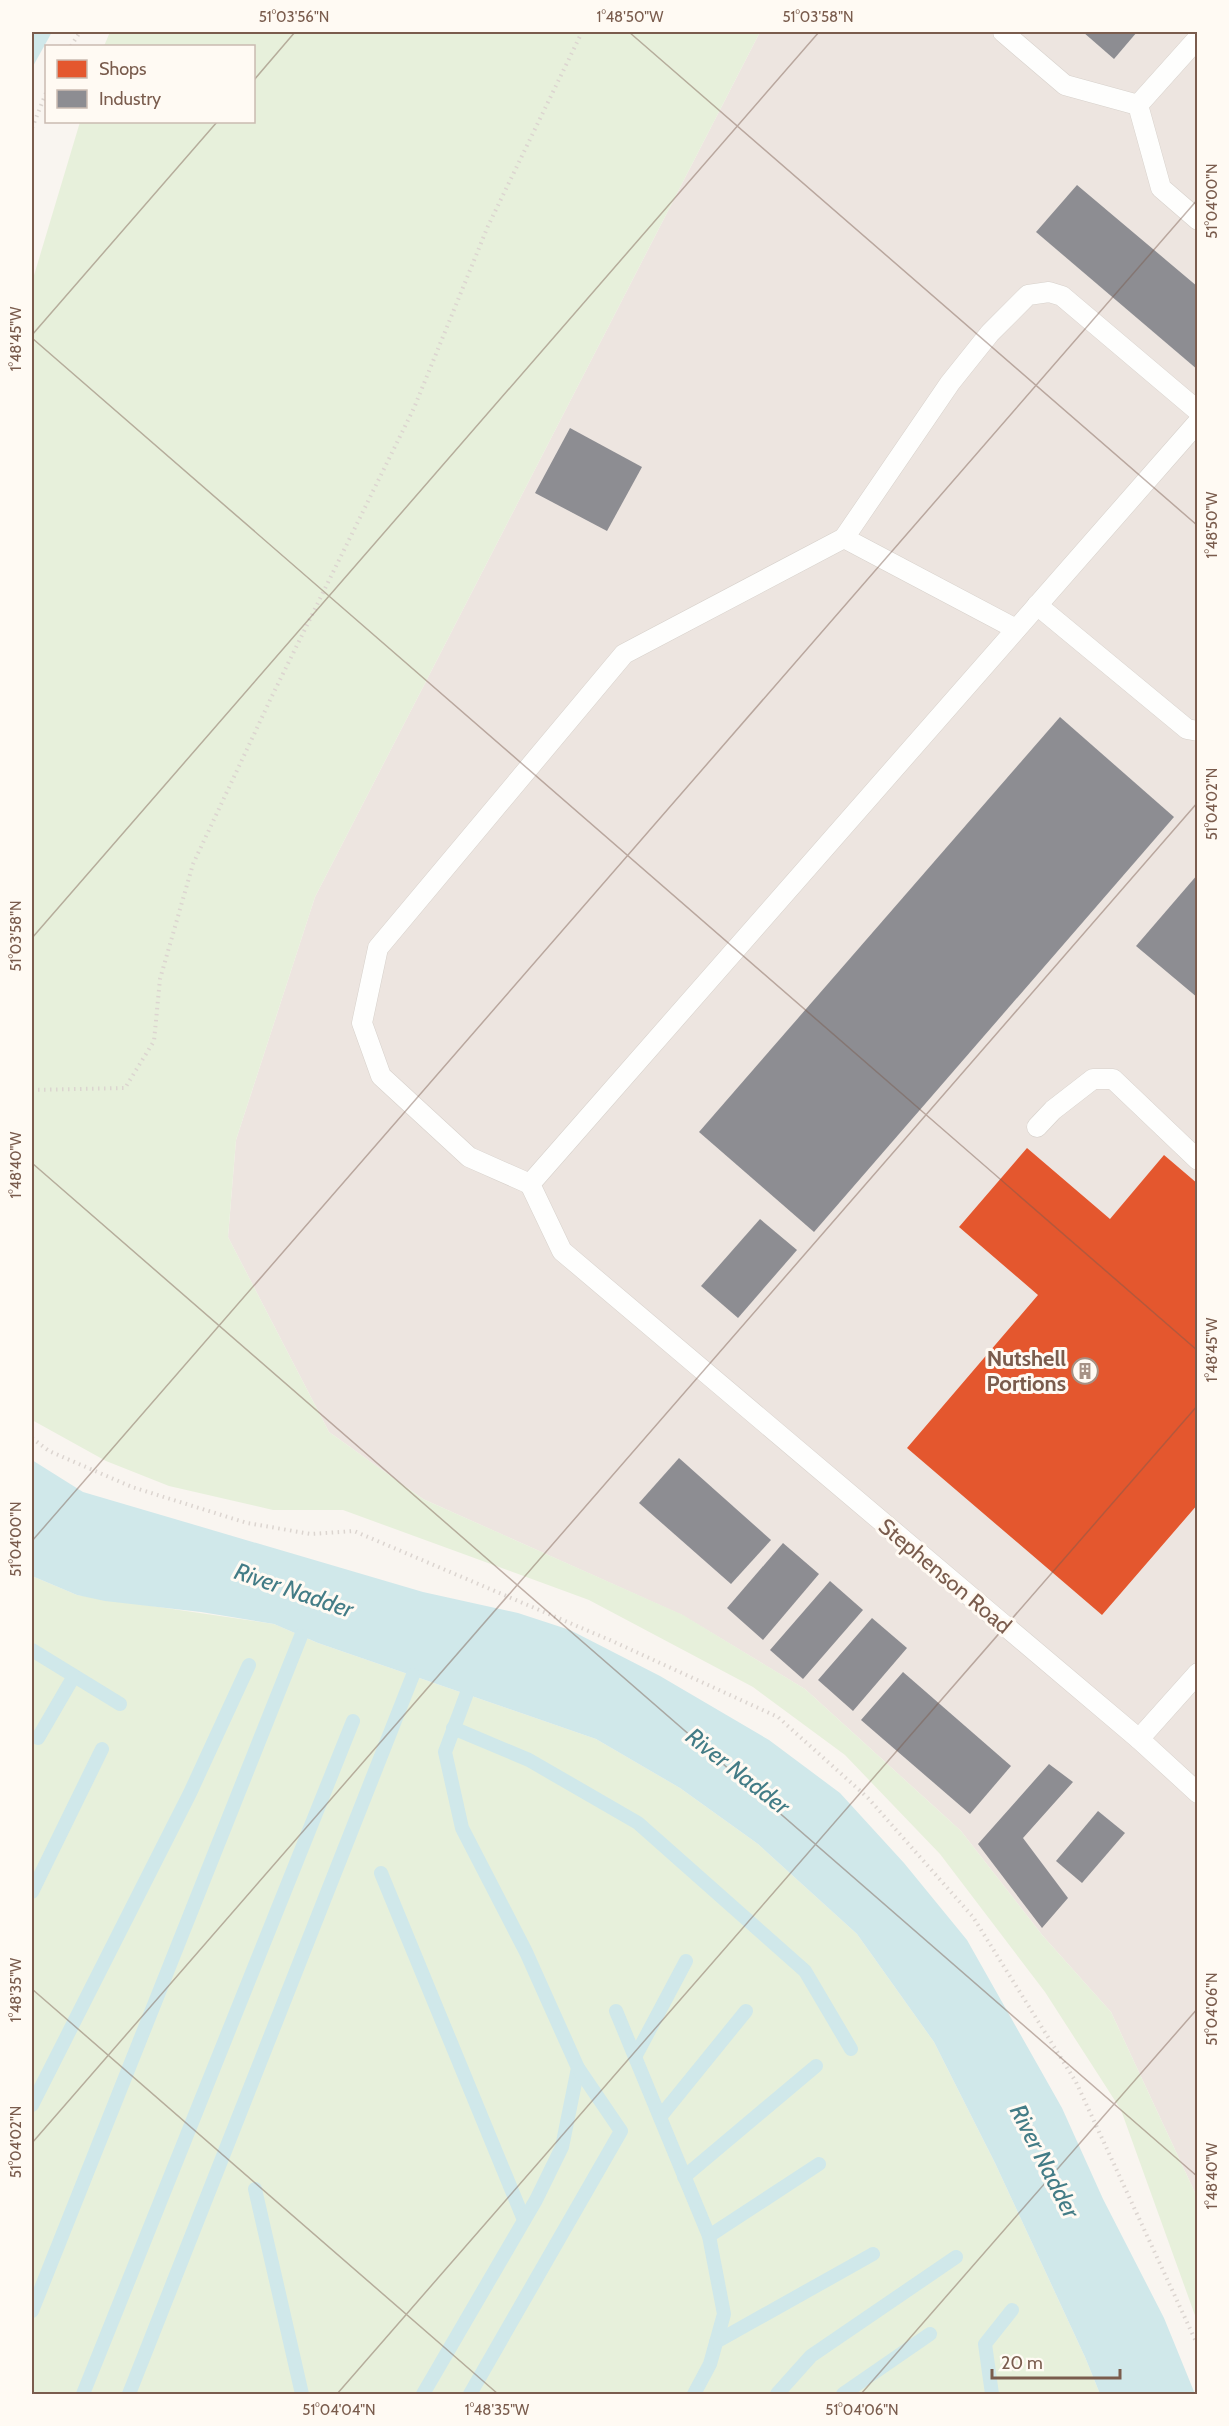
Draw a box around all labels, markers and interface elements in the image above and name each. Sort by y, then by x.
text: 51°03'56"N [259,8,329,26]
text: 1°48'50"W [597,8,664,26]
text: 51°03'58"N [782,8,854,26]
legend [45,45,255,123]
text: Shops [99,58,147,80]
text: Industry [99,88,161,110]
text: 51°04'00"N [1203,163,1221,239]
text: 1°48'45"W [7,306,25,371]
text: 1°48'50"W [1203,491,1221,558]
text: 51°04'02"N [1203,768,1221,840]
text: 51°03'58"N [7,900,25,972]
text: 1°48'40"W [7,1131,25,1199]
text: 1°48'45"W [1203,1317,1221,1382]
place label: Nutshell Portions [987,1345,1066,1397]
building icon: Nutshell Portions [1070,1356,1100,1386]
text: 51°04'00"N [7,1501,25,1577]
street label: Stephenson Road [873,1513,1017,1639]
water label: River Nadder [231,1556,359,1624]
water label: River Nadder [680,1721,797,1822]
text: 1°48'35"W [7,1957,25,2022]
text: 51°04'06"N [1203,1972,1221,2046]
water label: River Nadder [1004,2099,1087,2224]
text: 51°04'02"N [7,2106,25,2178]
text: 1°48'40"W [1203,2142,1221,2210]
scale bar [992,2342,1120,2380]
text: 20 m [1001,2352,1043,2374]
text: 51°04'04"N [302,2401,376,2419]
text: 1°48'35"W [465,2401,530,2419]
text: 51°04'06"N [825,2401,899,2419]

